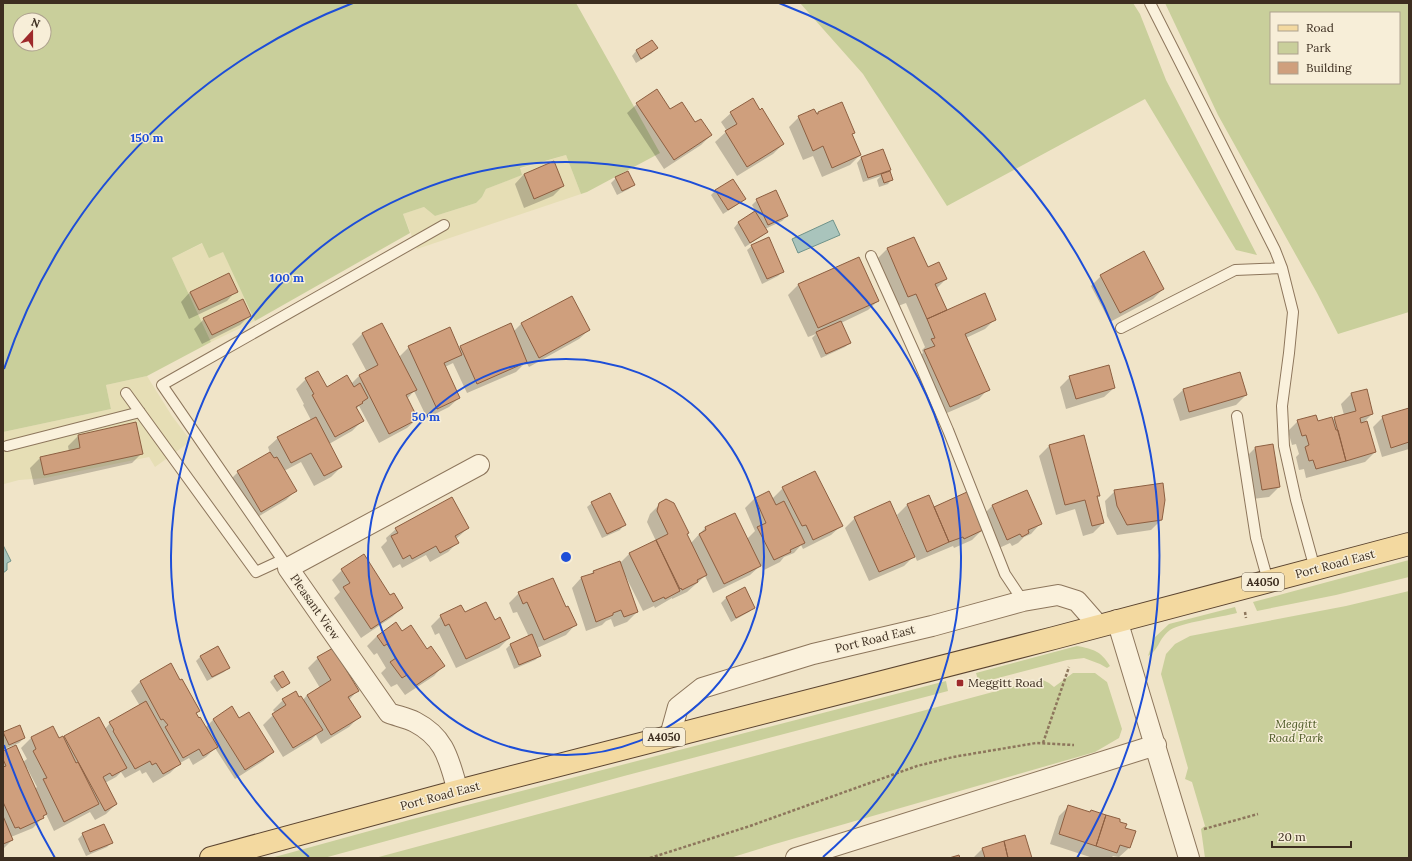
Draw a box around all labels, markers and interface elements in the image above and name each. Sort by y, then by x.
north arrow [12,12,52,52]
legend [1270,12,1400,84]
text: N [29,15,43,31]
text: Road [1306,20,1334,35]
text: Park [1306,40,1332,55]
text: Building [1306,60,1352,75]
text: 150 m [130,130,164,145]
text: 100 m [270,270,304,285]
text: 50 m [412,409,440,424]
street label: Port Road East [1293,546,1377,581]
centre of rings [559,550,573,564]
street label: Pleasant View [287,571,344,643]
road number: A4050 [1242,573,1284,591]
street label: Port Road East [833,621,917,656]
place label: Meggitt Road [968,675,1043,690]
marker: Meggitt Road [955,678,965,688]
park label: Meggitt Road Park [1268,716,1324,745]
road number: A4050 [643,728,685,746]
street label: Port Road East [398,778,482,813]
scale bar [1272,823,1351,849]
text: 20 m [1278,829,1306,844]

